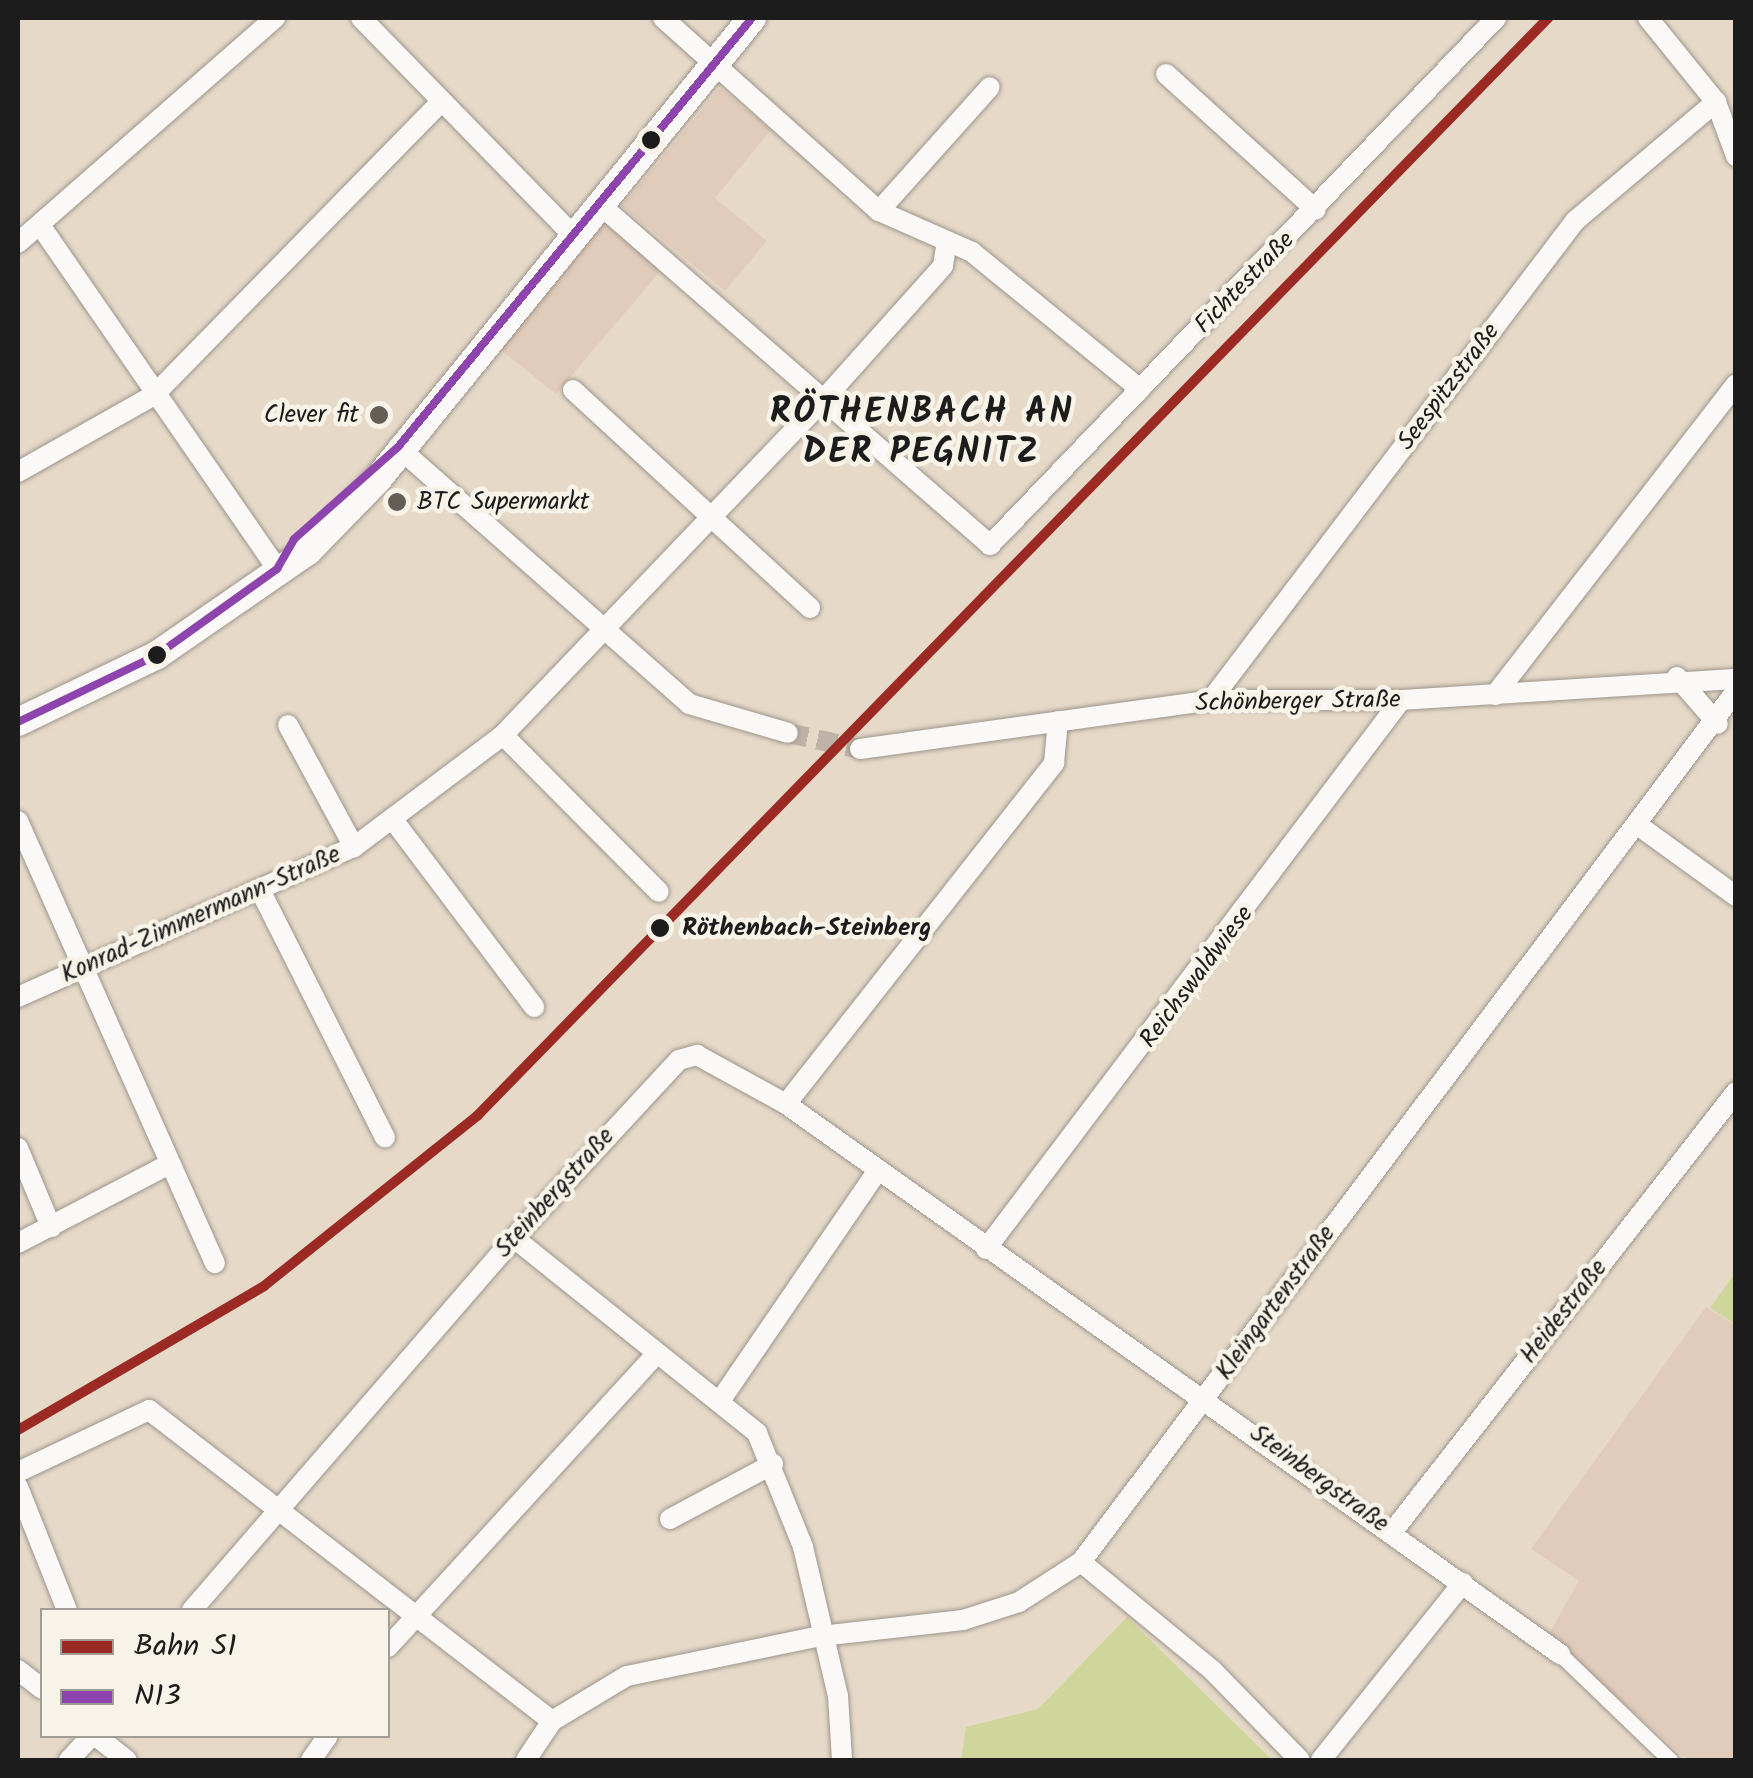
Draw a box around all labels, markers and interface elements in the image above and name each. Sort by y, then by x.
unlabelled marker [641,130,661,150]
street label: Fichtestraße [1189,226,1301,340]
street label: Seespitzstraße [1392,318,1506,456]
district label: RÖTHENBACH AN DER PEGNITZ [770,392,1074,474]
place label: Clever fit [264,400,359,430]
marker: Clever fit [368,404,390,426]
place label: BTC Supermarkt [417,487,589,517]
marker: BTC Supermarkt [386,491,408,513]
unlabelled marker [147,645,167,665]
street label: Schönberger Straße [1195,685,1401,719]
street label: Konrad-Zimmermann-Straße [57,840,345,990]
street label: Reichswaldwiese [1134,900,1260,1054]
place label: Röthenbach-Steinberg [682,913,931,943]
marker: Röthenbach-Steinberg [647,915,673,941]
street label: Steinbergstraße [489,1122,621,1264]
street label: Kleingartenstraße [1210,1220,1342,1386]
street label: Heidestraße [1514,1254,1614,1370]
street label: Steinbergstraße [1244,1419,1394,1539]
legend [40,1608,390,1738]
text: Bahn S1 [134,1623,237,1671]
text: N13 [134,1673,181,1721]

